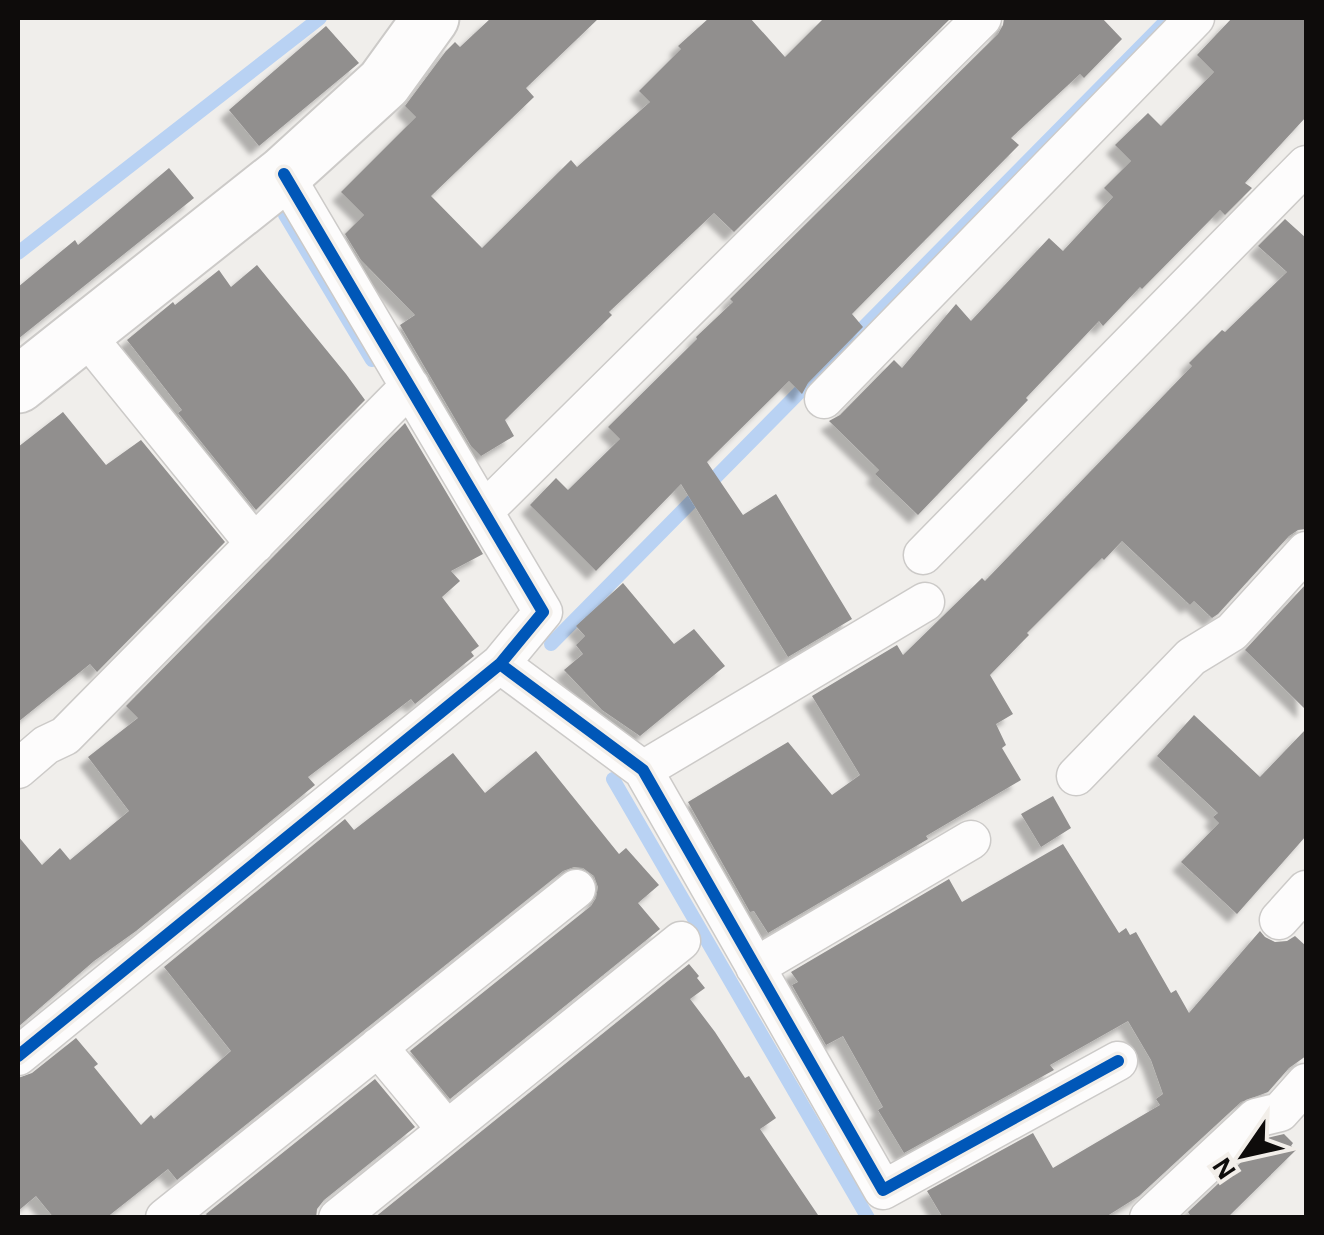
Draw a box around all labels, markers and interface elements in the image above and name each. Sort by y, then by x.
north arrow [1194,1105,1294,1205]
text: N [1208,1152,1242,1184]

